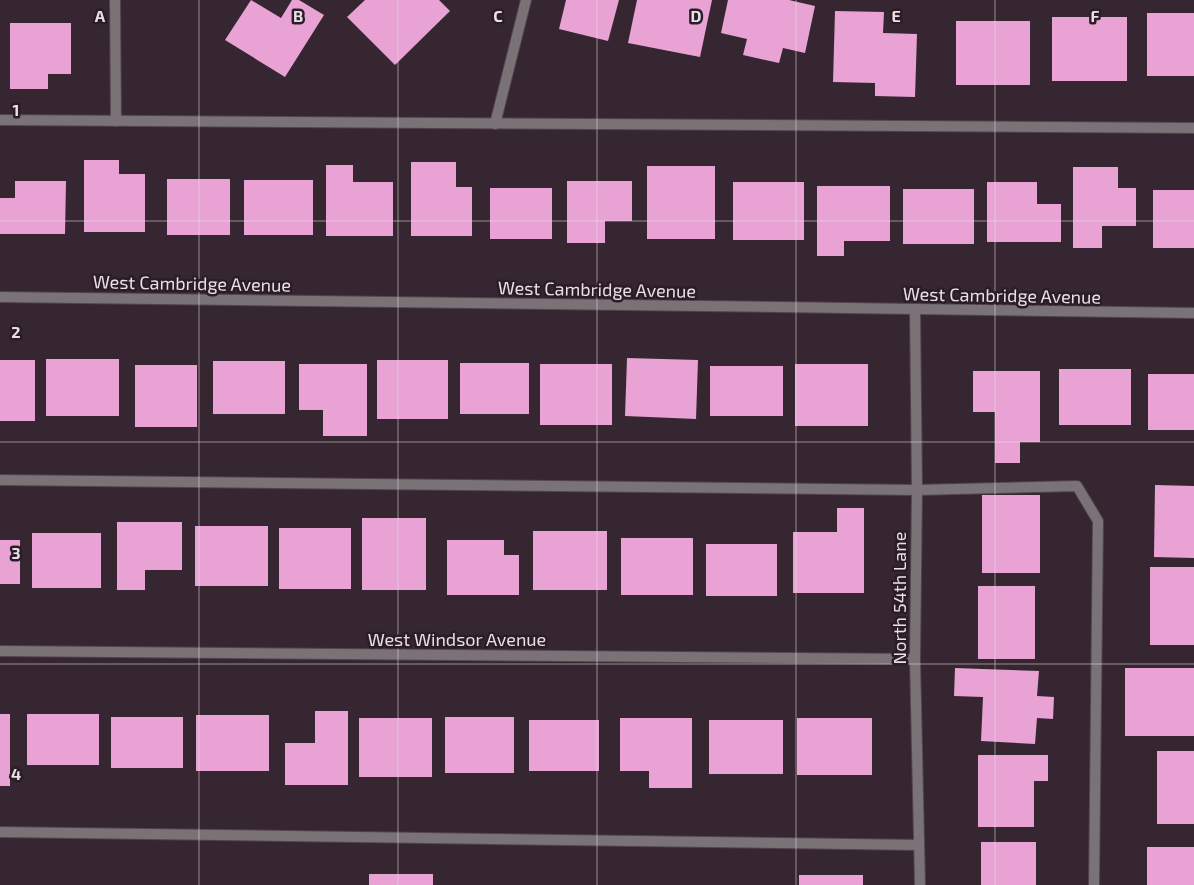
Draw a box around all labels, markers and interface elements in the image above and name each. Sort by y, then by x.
text: A [95,6,106,25]
text: B [293,6,303,25]
text: C [493,6,503,25]
text: D [691,6,702,25]
text: E [891,6,901,25]
text: F [1091,6,1100,25]
text: 1 [13,100,19,119]
street label: West Cambridge Avenue [93,270,291,296]
street label: West Cambridge Avenue [498,276,696,302]
street label: West Cambridge Avenue [903,282,1101,308]
text: 2 [11,322,21,341]
street label: North 54th Lane [888,532,910,664]
text: 3 [11,543,21,562]
street label: West Windsor Avenue [368,628,546,650]
text: 4 [11,764,21,783]

